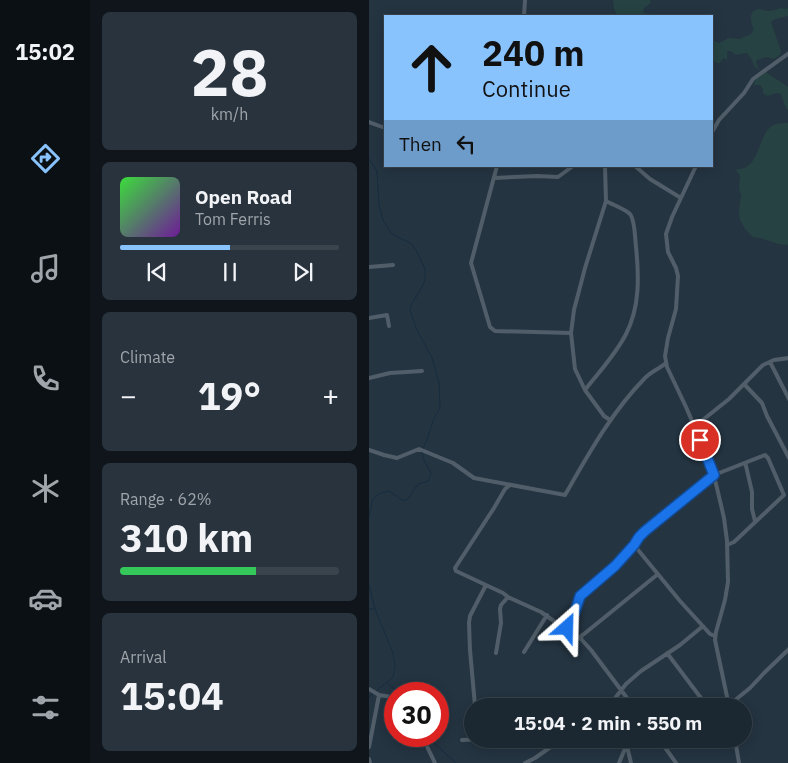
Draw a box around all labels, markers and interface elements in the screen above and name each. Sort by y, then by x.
text: 28 [190,29,269,114]
text: 240 m [482,30,585,76]
icon: ahead [399,35,464,100]
text: 15:02 [15,37,75,66]
text: Continue [482,74,571,103]
text: km/h [211,104,248,124]
icon: left [452,130,480,158]
text: Then [399,132,442,156]
icon: directions [28,141,63,176]
text: Open Road [195,185,292,209]
text: Tom Ferris [195,209,271,229]
icon: music [28,251,63,286]
icon: previous [143,258,171,286]
icon: pause [216,258,244,286]
icon: next [289,258,317,286]
text: Climate [120,347,175,367]
icon: phone [28,361,63,396]
text: 19° [198,371,261,420]
text: − [120,377,137,414]
text: + [322,377,339,414]
pin [679,419,721,461]
icon: arrive [686,426,714,454]
icon: climate [28,471,63,506]
text: Range · 62% [120,489,212,509]
text: 310 km [120,513,253,562]
icon: car [28,581,63,616]
position arrow [540,601,592,653]
text: Arrival [120,647,167,667]
text: 15:04 [120,671,224,720]
speed limit sign: 30 [384,682,449,747]
icon: filters [28,690,63,725]
text: 15:04 · 2 min · 550 m [514,711,702,735]

